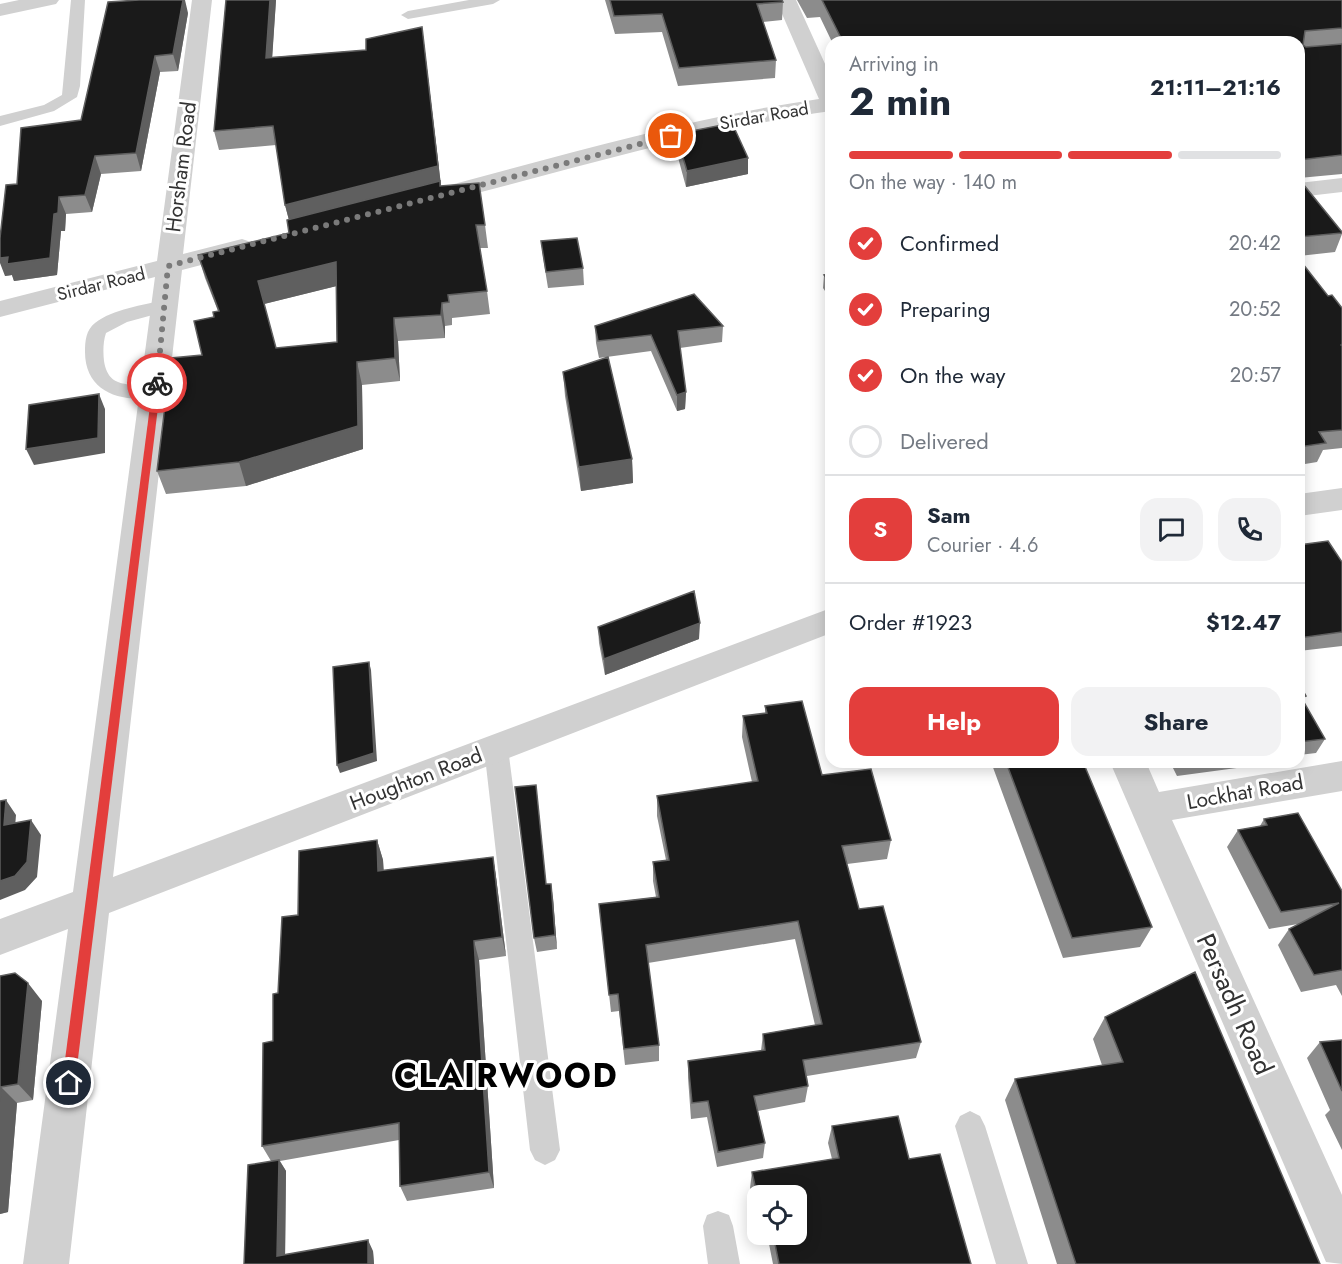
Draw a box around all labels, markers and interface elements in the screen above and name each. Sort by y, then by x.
text: Arriving in [849,50,939,79]
text: 21:11–21:16 [1150,71,1281,103]
text: 2 min [849,73,951,130]
street label: Sirdar Road [717,95,811,137]
street label: Horsham Road [158,100,204,234]
pin [645,110,696,161]
icon: bag [654,119,687,152]
text: On the way · 140 m [849,168,1017,197]
icon: check [849,227,882,260]
text: Confirmed [900,227,999,259]
text: 20:42 [1229,229,1281,258]
street label: Sirdar Road [54,260,148,308]
icon: check [849,293,882,326]
text: Preparing [900,293,991,325]
text: 20:52 [1229,295,1281,324]
courier [127,353,187,413]
icon: check [849,359,882,392]
text: On the way [900,359,1005,391]
text: 20:57 [1230,361,1281,390]
icon: bike [141,367,174,400]
text: Delivered [900,425,989,457]
button: chat [1140,498,1203,561]
button: phone [1218,498,1281,561]
text: Sam [927,499,971,531]
text: S [874,513,887,545]
text: Courier · 4.6 [927,531,1039,560]
text: Order #1923 [849,606,972,638]
text: $12.47 [1206,606,1281,638]
button: Help [849,687,1059,756]
button: Share [1071,687,1281,756]
street label: Houghton Road [345,740,487,818]
street label: Lockhat Road [1184,767,1306,817]
street label: Persadh Road [1187,927,1283,1081]
district label: CLAIRWOOD [394,1052,618,1099]
pin [43,1057,94,1108]
icon: home [52,1066,85,1099]
map controls [747,1185,807,1245]
button: locate [747,1185,807,1245]

